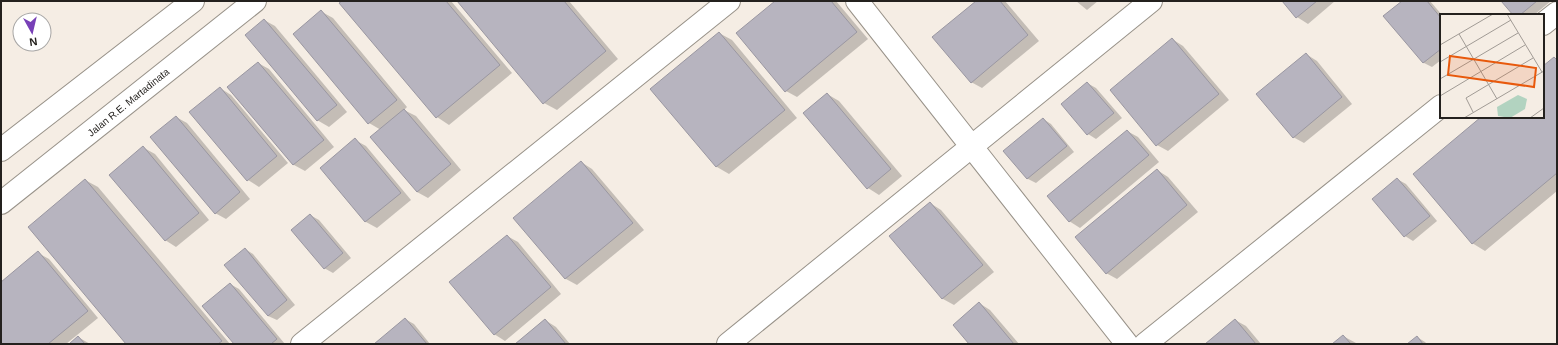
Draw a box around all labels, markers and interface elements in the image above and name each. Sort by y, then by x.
north arrow [12,12,52,52]
inset map [1440,14,1544,118]
text: N [29,35,38,48]
street label: Jalan R.E. Martadinata [85,66,172,139]

